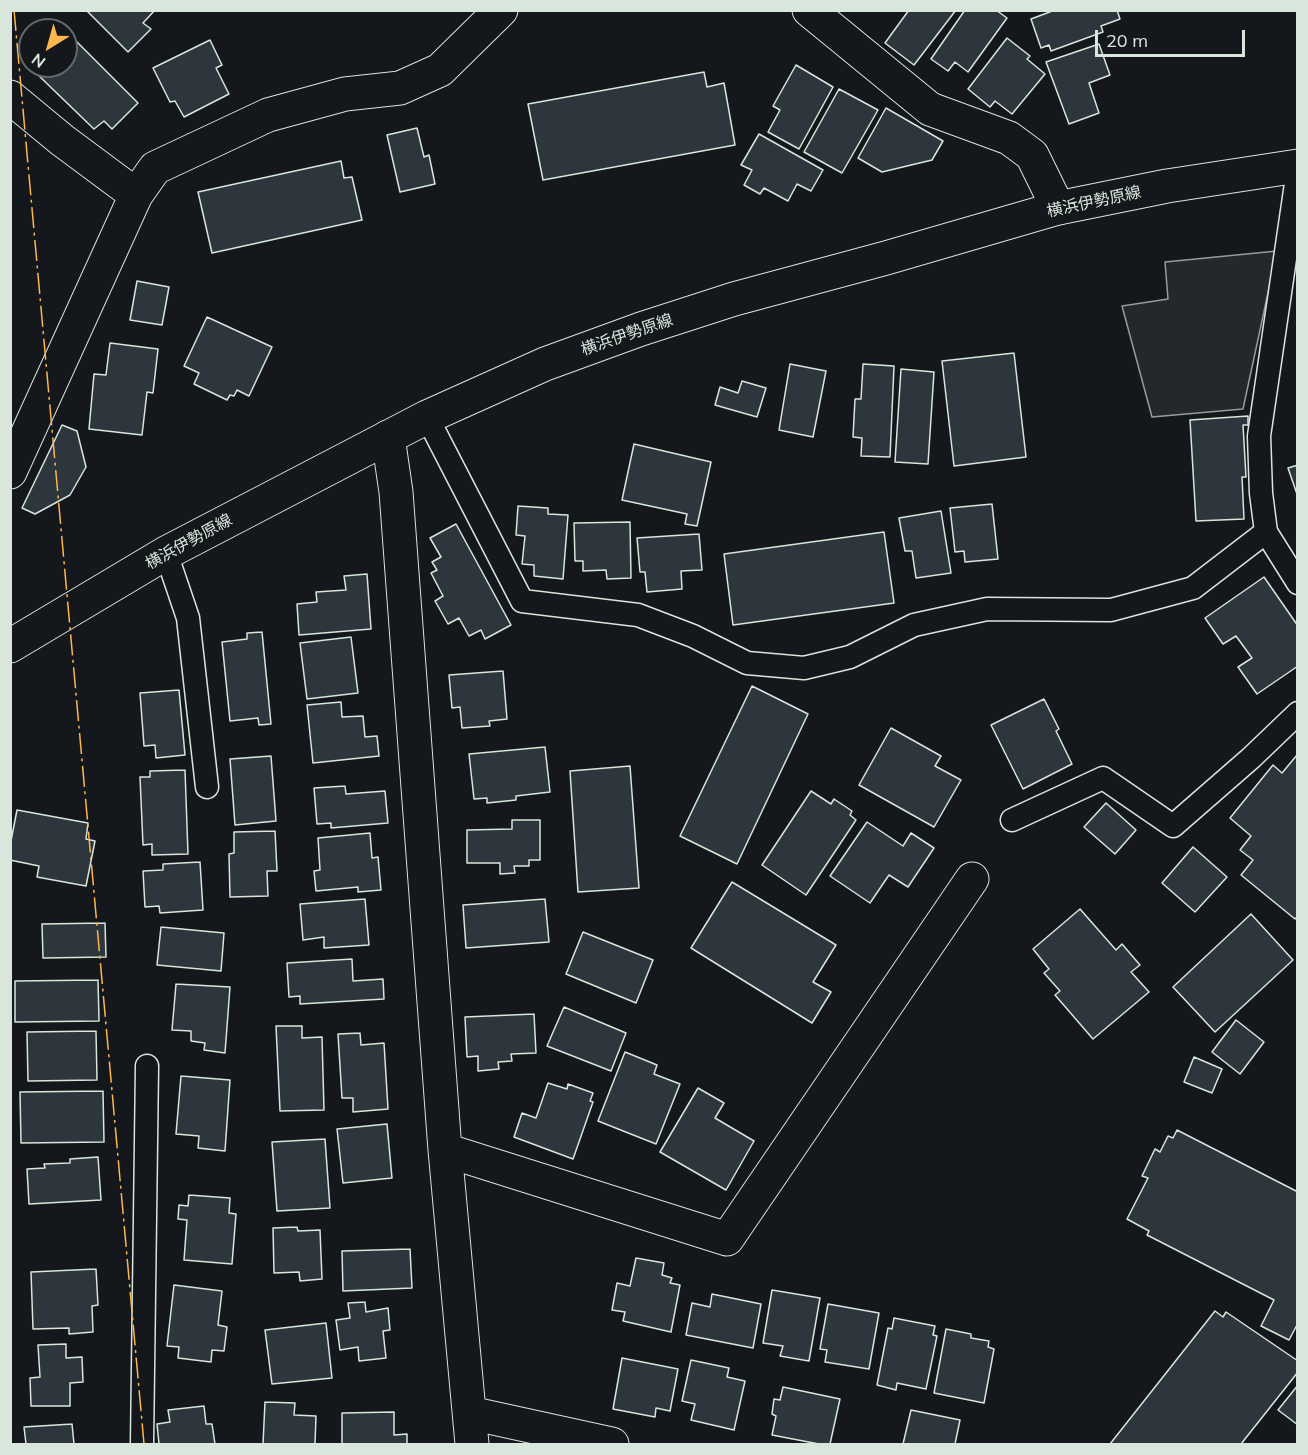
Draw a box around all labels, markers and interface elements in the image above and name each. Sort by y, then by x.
north arrow [18,18,78,78]
scale bar [1098,18,1248,56]
text: 20 m [1106,29,1148,52]
text: N [28,49,49,72]
street label: 横浜伊勢原線 [1045,183,1143,221]
street label: 横浜伊勢原線 [578,310,676,360]
street label: 横浜伊勢原線 [142,510,236,574]

